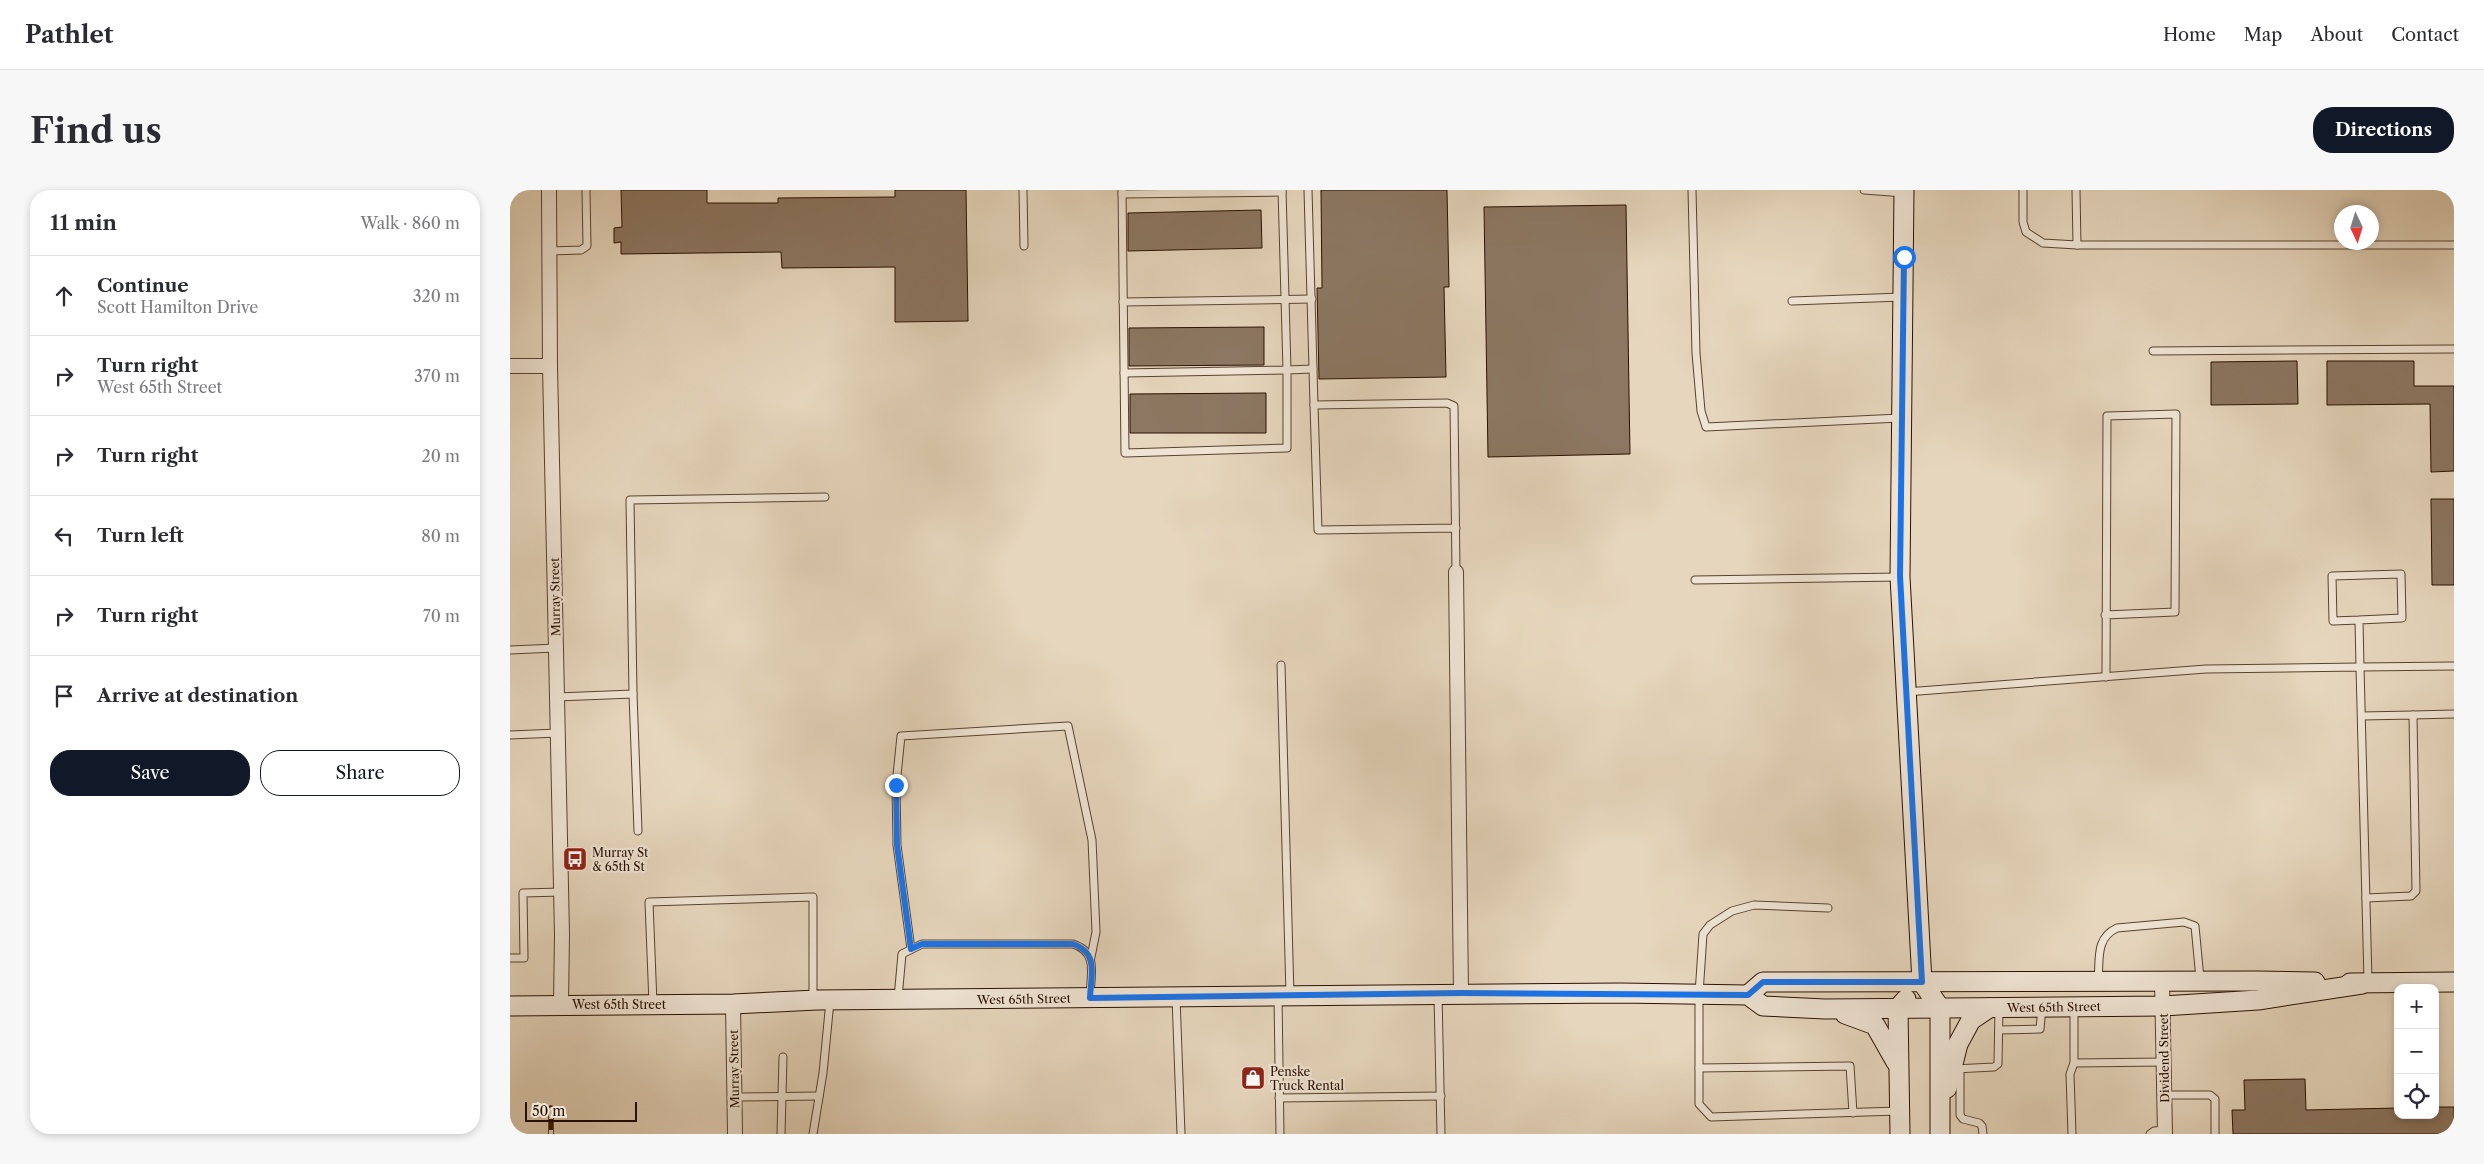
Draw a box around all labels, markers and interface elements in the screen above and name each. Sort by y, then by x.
text: Pathlet [25,20,113,49]
text: Home [2163,24,2216,46]
text: Map [2244,24,2282,46]
text: About [2310,24,2363,46]
text: Contact [2391,24,2459,46]
button: Directions [2313,107,2454,153]
text: Find us [30,109,162,152]
north arrow [2334,205,2379,250]
text: 11 min [50,210,117,235]
text: Walk · 860 m [361,213,460,233]
route start [1893,246,1916,269]
text: Continue [97,274,189,297]
icon: ahead [50,282,78,310]
text: 320 m [413,286,460,306]
text: Scott Hamilton Drive [97,297,258,317]
text: Turn right [97,354,198,377]
icon: right [50,362,78,390]
text: 370 m [414,366,460,386]
text: West 65th Street [97,377,222,397]
icon: right [50,442,78,470]
text: Turn right [97,444,198,467]
text: 20 m [421,446,460,466]
icon: left [50,522,78,550]
text: Turn left [97,524,184,547]
text: 80 m [421,526,460,546]
street label: Murray Street [547,557,563,637]
icon: right [50,602,78,630]
text: Turn right [97,604,198,627]
text: 70 m [423,606,460,626]
icon: arrive [50,682,78,710]
text: Arrive at destination [97,684,298,707]
button: Save [50,750,250,796]
button: Share [260,750,460,796]
route end [885,774,908,797]
place label: Murray St & 65th St [592,845,649,874]
bus stop icon: Murray St & 65th St [562,846,588,872]
map controls [2394,984,2439,1119]
button: + [2394,984,2439,1029]
street label: West 65th Street [976,991,1072,1007]
street label: West 65th Street [571,997,667,1012]
street label: West 65th Street [2006,999,2102,1015]
street label: Dividend Street [2156,1012,2172,1103]
street label: Murray Street [726,1029,742,1109]
button: − [2394,1029,2439,1074]
place label: Penske Truck Rental [1270,1064,1344,1093]
shop icon: Penske Truck Rental [1240,1065,1266,1091]
button: locate [2394,1074,2439,1119]
scale bar [525,1099,638,1122]
text: 50 m [532,1102,565,1120]

